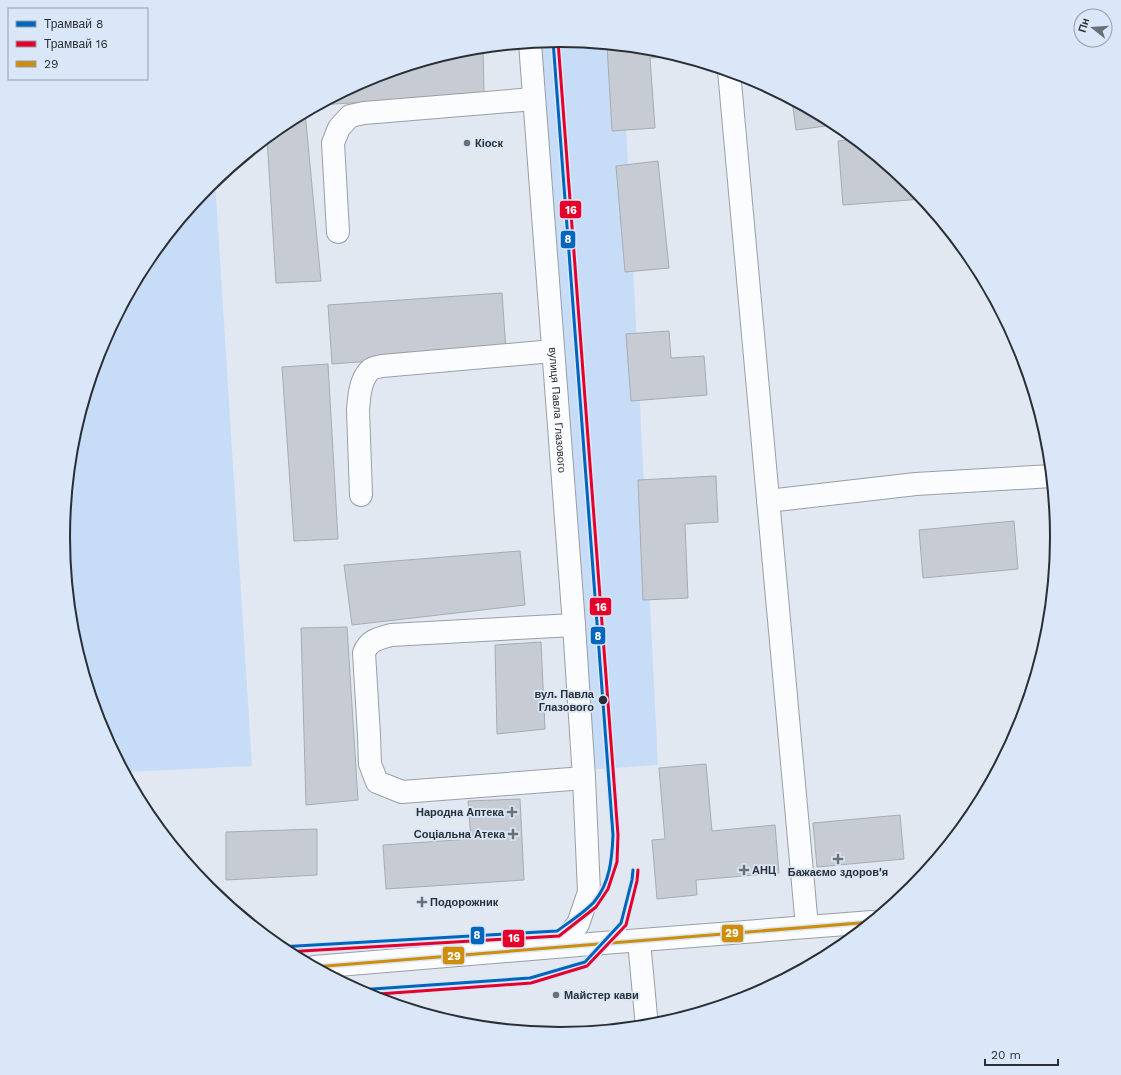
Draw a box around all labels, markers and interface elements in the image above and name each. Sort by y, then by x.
legend [8,8,148,80]
north arrow [1073,8,1113,48]
text: Пн [1076,16,1092,34]
text: Трамвай 8 [44,17,103,31]
text: Трамвай 16 [44,37,108,51]
text: 29 [44,57,58,71]
place label: Кіоск [475,137,503,150]
marker: Кіоск [462,138,472,148]
line badge: 16 [559,200,582,219]
text: 16 [565,204,577,217]
line badge: 8 [560,230,576,249]
text: 8 [565,233,572,246]
street label: вулиця Павла Глазового [547,347,569,473]
line badge: 16 [589,597,612,616]
text: 16 [595,601,607,614]
line badge: 8 [590,626,606,645]
text: 8 [595,630,602,643]
place label: вул. Павла Глазового [534,688,595,714]
marker: вул. Павла Глазового [597,694,609,706]
place label: Народна Аптека [416,806,505,819]
marker: Народна Аптека [507,807,517,817]
place label: Соціальна Атека [414,828,506,841]
marker: Соціальна Атека [508,829,518,839]
marker: Бажаємо здоров'я [833,854,843,864]
place label: АНЦ [752,864,776,877]
marker: АНЦ [739,865,749,875]
place label: Бажаємо здоров'я [788,866,888,879]
place label: Подорожник [430,896,499,909]
marker: Подорожник [417,897,427,907]
line badge: 29 [721,924,744,943]
line badge: 8 [470,926,485,945]
text: 29 [725,927,739,940]
text: 8 [474,929,481,942]
line badge: 16 [502,929,525,948]
text: 16 [508,932,520,945]
line badge: 29 [442,946,465,965]
text: 29 [447,950,461,963]
place label: Майстер кави [564,989,639,1002]
marker: Майстер кави [551,990,561,1000]
scale bar [985,1041,1058,1067]
text: 20 m [991,1048,1021,1062]

